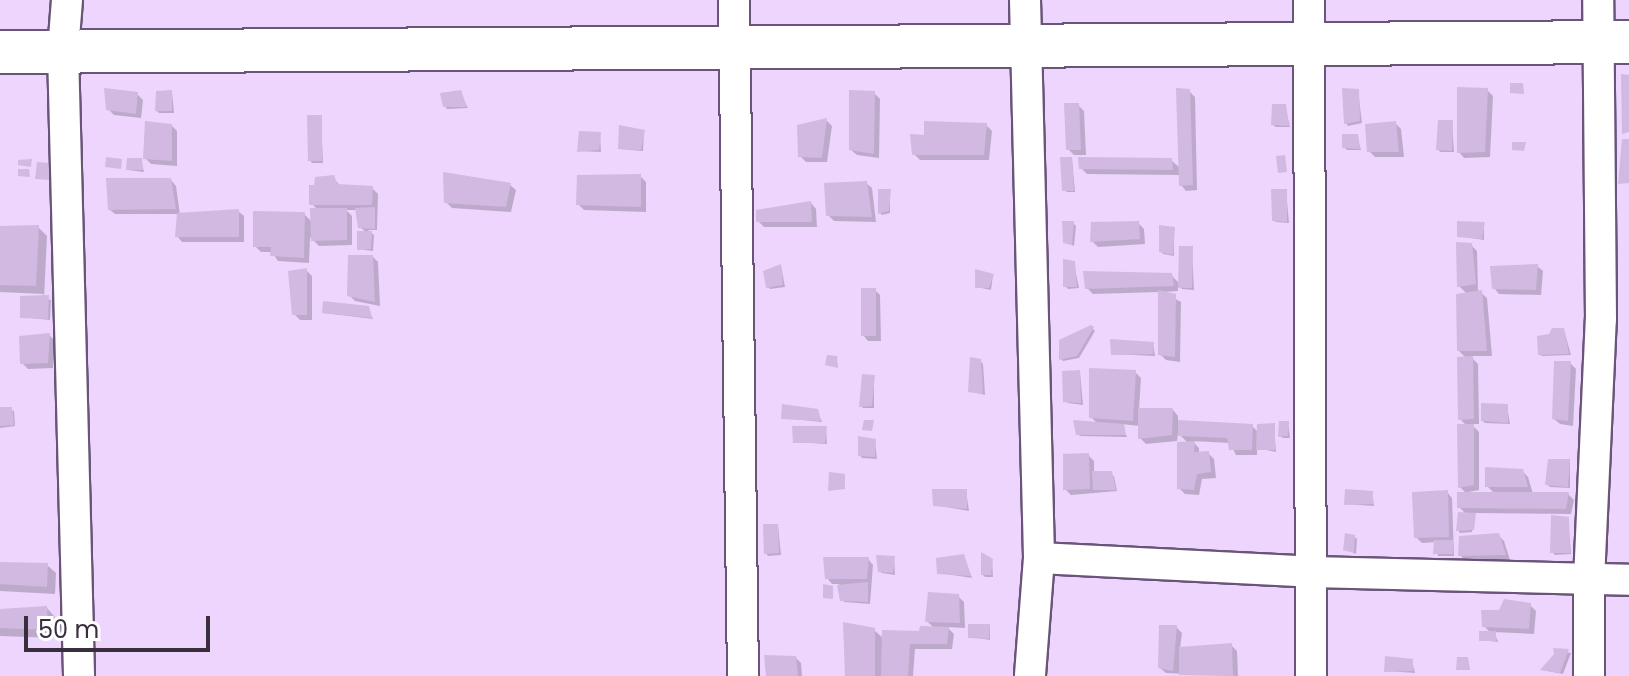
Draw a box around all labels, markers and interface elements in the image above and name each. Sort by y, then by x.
scale bar [28,600,214,650]
text: 50 m [38,613,99,646]

